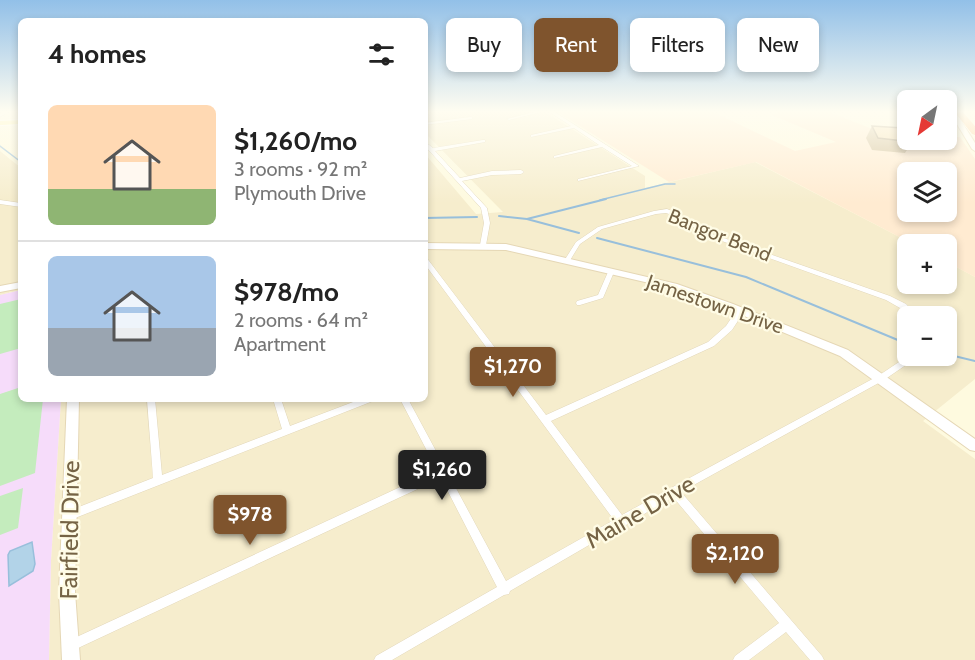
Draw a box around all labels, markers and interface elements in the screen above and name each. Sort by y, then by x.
chip: Buy [446,18,522,72]
chip: Rent [534,18,618,72]
chip: Filters [630,18,725,72]
chip: New [737,18,819,72]
text: 4 homes [48,38,146,70]
icon: filters [365,38,398,71]
north arrow [897,90,957,150]
map controls [897,90,957,366]
text: $1,260/mo [234,125,357,157]
icon: home [96,129,168,201]
text: 3 rooms · 92 m² [234,157,367,181]
button: layers [897,162,957,222]
text: Plymouth Drive [234,181,366,205]
street label: Bangor Bend [665,203,775,267]
button: + [897,234,957,294]
street label: Jamestown Drive [642,269,787,339]
text: $978/mo [234,276,339,308]
icon: home [96,280,168,352]
button: − [897,306,957,366]
text: 2 rooms · 64 m² [234,308,368,332]
text: Apartment [234,332,326,356]
pin: $1,270 [464,347,562,398]
text: $1,270 [484,354,542,378]
pin: $1,260 [393,450,491,501]
text: $1,260 [412,457,472,481]
street label: Fairfield Drive [54,460,85,600]
street label: Maine Drive [580,469,699,554]
pin: $978 [214,495,286,546]
text: $978 [227,502,273,526]
pin: $2,120 [686,534,784,585]
text: $2,120 [706,541,764,565]

